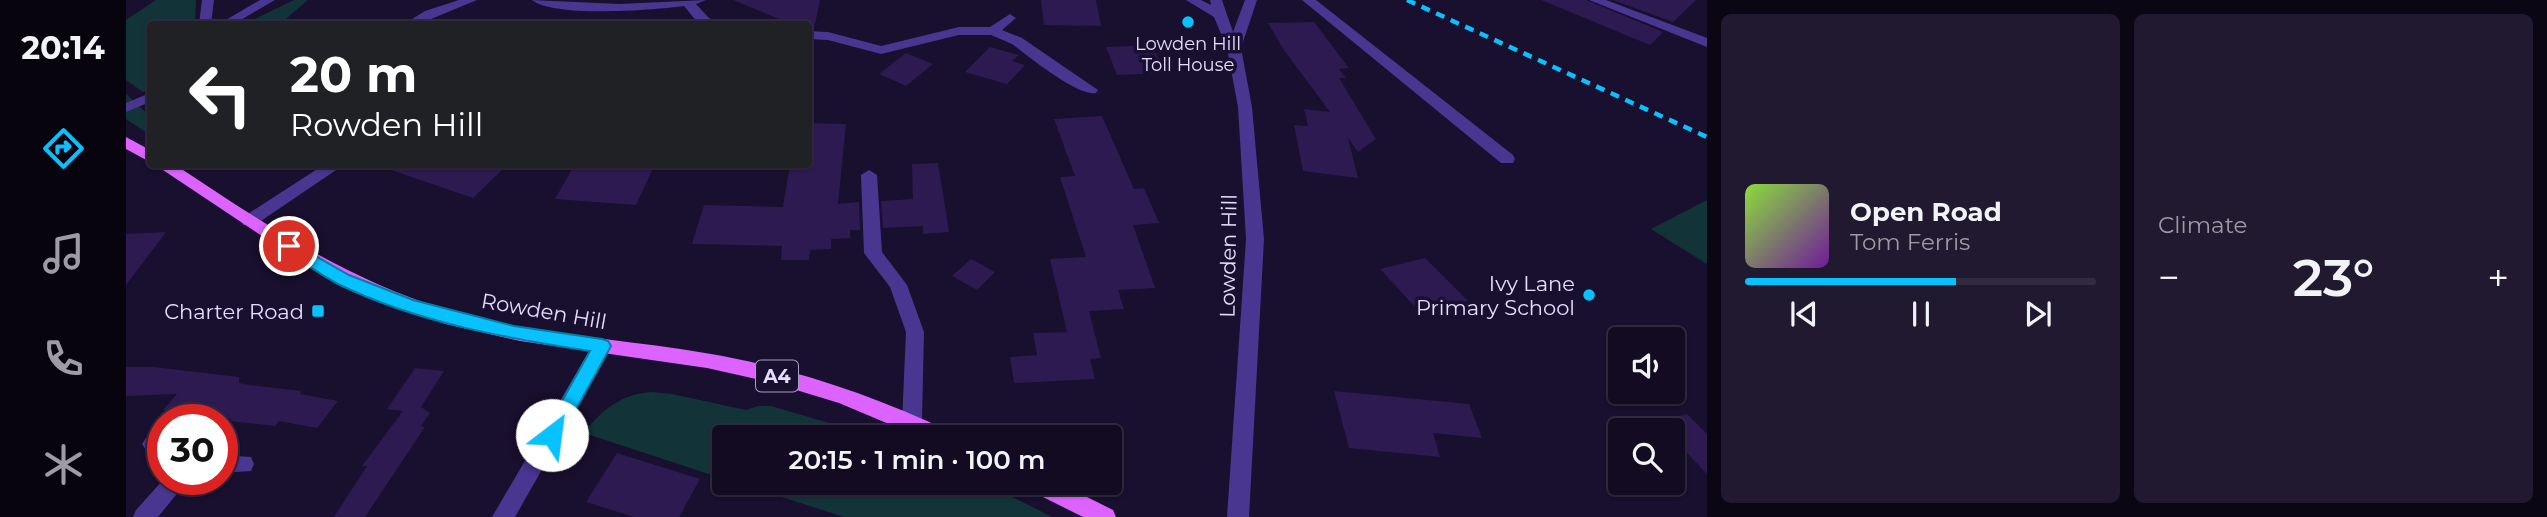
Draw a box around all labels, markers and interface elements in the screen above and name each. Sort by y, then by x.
marker: Lowden Hill Toll House [1180,14,1196,30]
text: 20:14 [21,28,105,67]
place label: Lowden Hill Toll House [1135,33,1241,76]
text: 20 m [290,45,417,104]
icon: left [175,49,266,140]
text: Rowden Hill [290,105,483,144]
icon: directions [39,124,88,173]
street label: Lowden Hill [1214,194,1242,318]
text: Open Road [1850,196,2002,228]
text: Climate [2158,211,2247,239]
pin [259,216,319,276]
icon: arrive [270,227,308,265]
text: Tom Ferris [1850,228,1970,256]
icon: music [39,229,88,278]
text: 23° [2293,246,2374,309]
text: − [2158,254,2180,301]
text: + [2487,254,2509,301]
place label: Ivy Lane Primary School [1416,271,1575,320]
marker: Ivy Lane Primary School [1581,287,1597,303]
street label: Rowden Hill [479,288,609,334]
icon: previous [1785,295,1823,333]
icon: pause [1902,295,1940,333]
icon: next [2019,295,2057,333]
place label: Charter Road [164,299,304,324]
marker: Charter Road [310,303,326,319]
map controls [1608,327,1685,495]
button: sound [1608,327,1685,404]
icon: phone [39,334,88,383]
road number: A4 [756,360,798,392]
position arrow [515,398,589,472]
speed limit sign: 30 [147,404,238,495]
button: search [1608,418,1685,495]
icon: climate [39,440,88,489]
text: 20:15 · 1 min · 100 m [789,444,1045,476]

